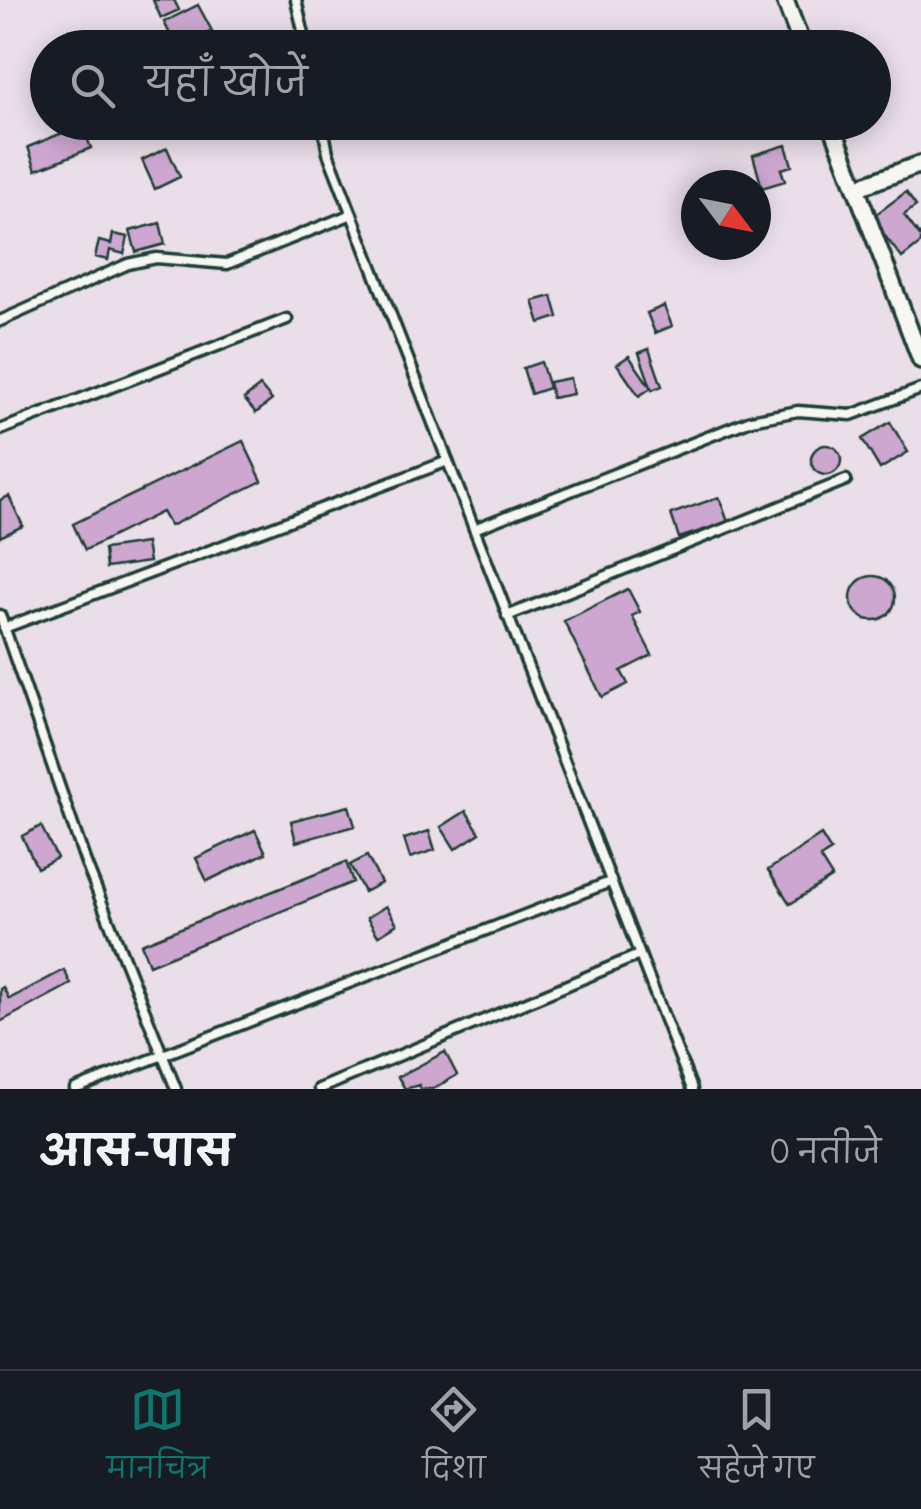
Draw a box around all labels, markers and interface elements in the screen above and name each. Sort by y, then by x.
search box [30,30,891,140]
icon: search [65,58,120,113]
text: यहाँ खोजें [145,58,308,105]
north arrow [681,170,771,260]
text: आस-पास [40,1124,233,1176]
text: 0 नतीजे [769,1131,881,1172]
tab: मानचित्र [106,1382,209,1499]
tab: दिशा [422,1382,486,1499]
tab: सहेजे गए [699,1382,814,1499]

